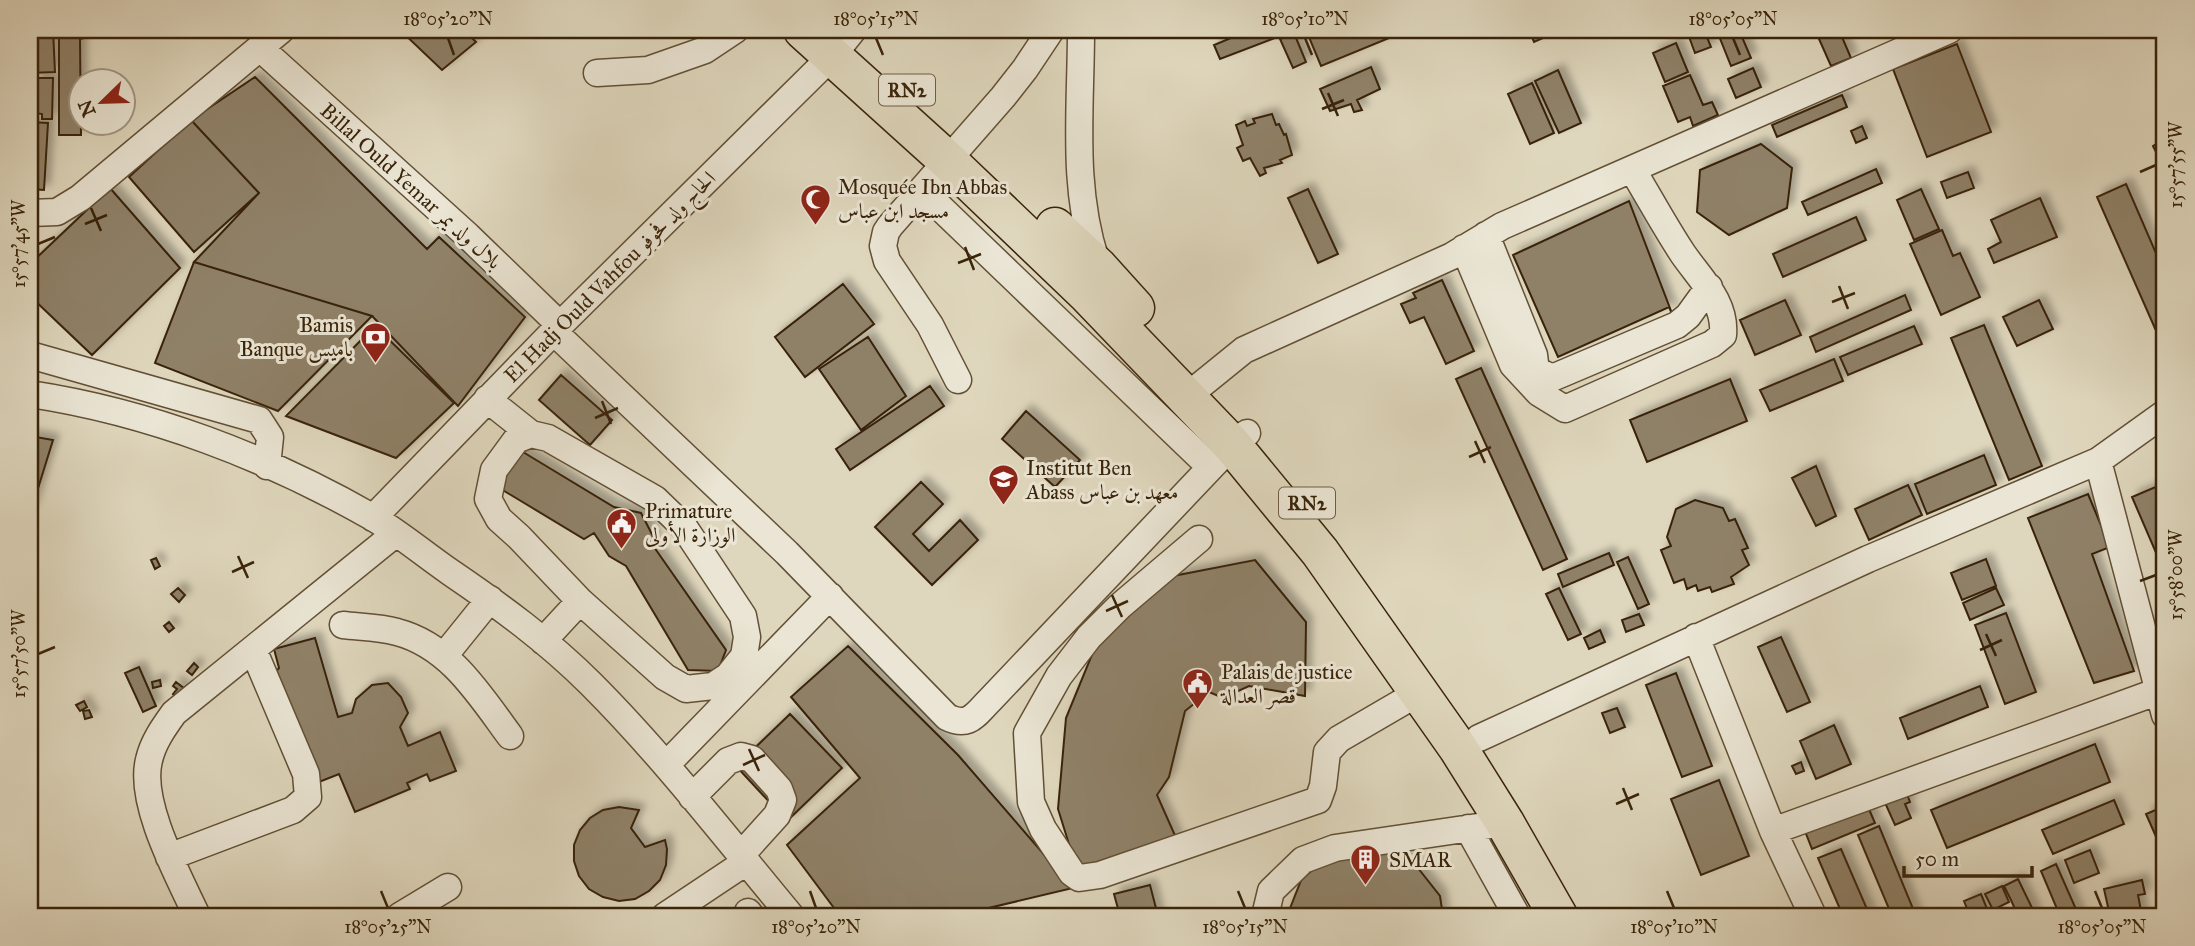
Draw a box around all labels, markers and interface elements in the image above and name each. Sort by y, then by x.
text: 18°05'20"N [403,8,493,30]
text: 18°05'15"N [833,8,919,30]
text: 18°05'10"N [1261,8,1349,30]
text: 18°05'05"N [1688,8,1778,30]
north arrow [66,66,136,136]
road number: RN2 [879,74,935,106]
text: N [73,97,101,120]
street label: Billal Ould Yemar بلال ولد يمر [315,97,507,275]
text: 15°57'55"W [2165,121,2187,208]
street label: El Hadj Ould Vahfou الحاج ولد فحوفو [499,166,726,393]
place label: Mosquée Ibn Abbas مسجد ابن عباس [838,174,1007,224]
mosque icon: Mosquée Ibn Abbas مسجد ابن عباس [798,182,832,226]
text: 15°57'45"W [8,199,30,288]
place label: Bamis Banque باميس [240,312,353,363]
bank icon: Bamis Banque باميس [359,320,393,364]
place label: Institut Ben Abass معهد بن عباس [1025,455,1179,505]
school or university icon: Institut Ben Abass معهد بن عباس [986,463,1020,507]
road number: RN2 [1279,488,1335,518]
place label: Primature الوزارة الأولى [645,498,736,548]
public building icon: Primature الوزارة الأولى [605,506,639,550]
text: 15°58'00"W [2165,529,2187,620]
text: 15°57'50"W [8,609,30,698]
place label: Palais de justice قصر العدالة [1220,659,1353,710]
public building icon: Palais de justice قصر العدالة [1181,667,1215,711]
scale bar [1904,834,2032,878]
building icon: SMAR [1349,843,1383,887]
text: 50 m [1915,846,1960,872]
place label: SMAR [1389,847,1453,873]
text: 18°05'25"N [344,916,432,938]
text: 18°05'20"N [771,916,861,938]
text: 18°05'15"N [1202,916,1288,938]
text: 18°05'10"N [1630,916,1718,938]
text: 18°05'05"N [2057,916,2147,938]

